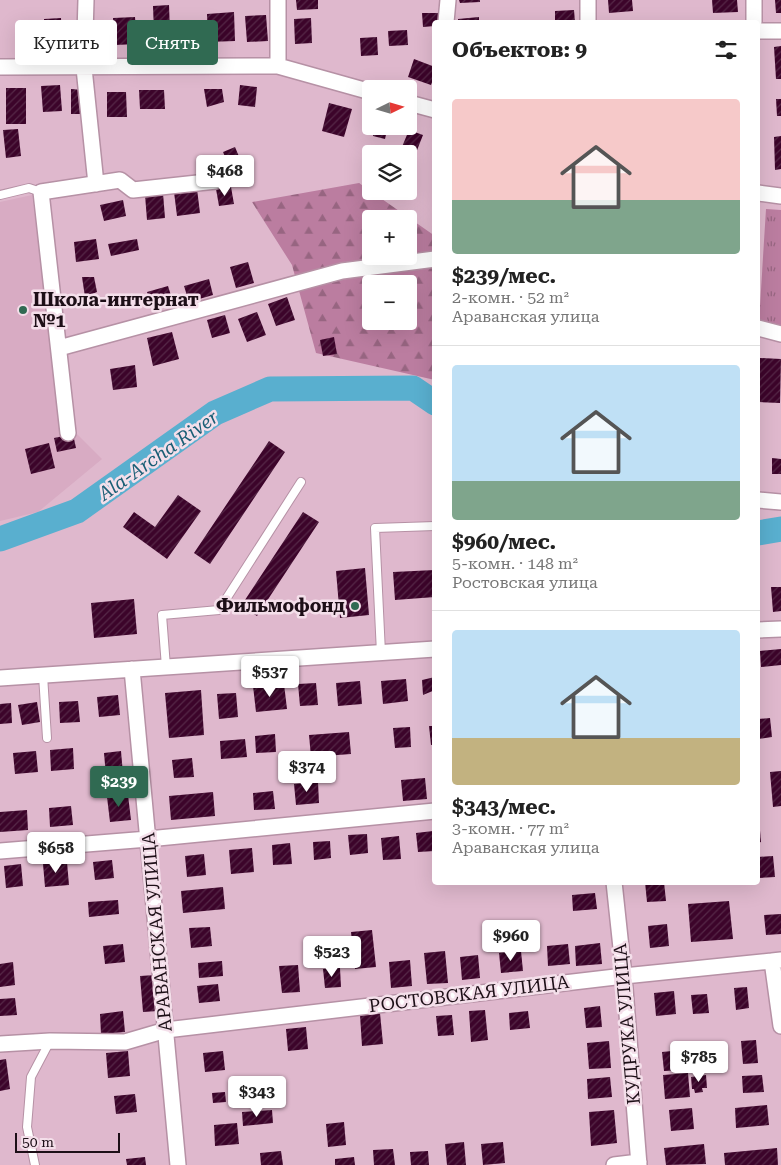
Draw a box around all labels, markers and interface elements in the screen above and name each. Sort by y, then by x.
chip: Купить [15,20,117,65]
chip: Снять [127,20,218,65]
icon: filters [712,36,740,64]
text: Объектов: 9 [452,38,587,62]
north arrow [362,80,418,135]
map controls [362,80,417,330]
icon: home [551,132,641,222]
button: layers [362,145,417,200]
pin: $468 [195,154,255,197]
text: $468 [207,161,243,180]
button: + [362,210,417,265]
text: $239/мес. [452,264,556,288]
button: − [362,275,417,330]
text: 2-комн. · 52 m² [452,288,569,307]
place label: Школа-интернат №1 [33,289,199,331]
marker: Школа-интернат №1 [17,304,29,316]
text: Араванская улица [452,307,599,326]
icon: home [551,397,641,487]
water label: Ala-Archa River [93,405,223,506]
text: $960/мес. [452,530,556,554]
text: 5-комн. · 148 m² [452,554,578,573]
text: Ростовская улица [452,573,598,592]
place label: Фильмофонд [216,595,345,616]
marker: Фильмофонд [349,600,361,612]
pin: $537 [240,656,300,698]
text: $537 [252,662,288,681]
icon: home [551,662,641,752]
pin: $374 [277,750,337,793]
text: $374 [289,757,325,776]
pin: $239 [89,766,149,808]
text: $239 [101,772,137,791]
text: $343/мес. [452,795,556,819]
text: 3-комн. · 77 m² [452,819,569,838]
street label: АРАВАНСКАЯ УЛИЦА [137,831,176,1032]
pin: $658 [26,832,86,874]
text: $658 [38,838,74,857]
text: Араванская улица [452,838,599,857]
pin: $960 [481,920,541,962]
text: $960 [493,926,529,945]
pin: $523 [302,936,362,978]
text: $523 [314,942,350,961]
street label: КУДРУКА УЛИЦА [609,942,644,1105]
street label: РОСТОВСКАЯ УЛИЦА [368,971,571,1016]
pin: $785 [669,1040,729,1083]
text: $785 [681,1047,717,1066]
pin: $343 [227,1076,287,1118]
text: $343 [239,1082,275,1101]
scale bar [15,1130,120,1153]
text: 50 m [22,1134,54,1150]

